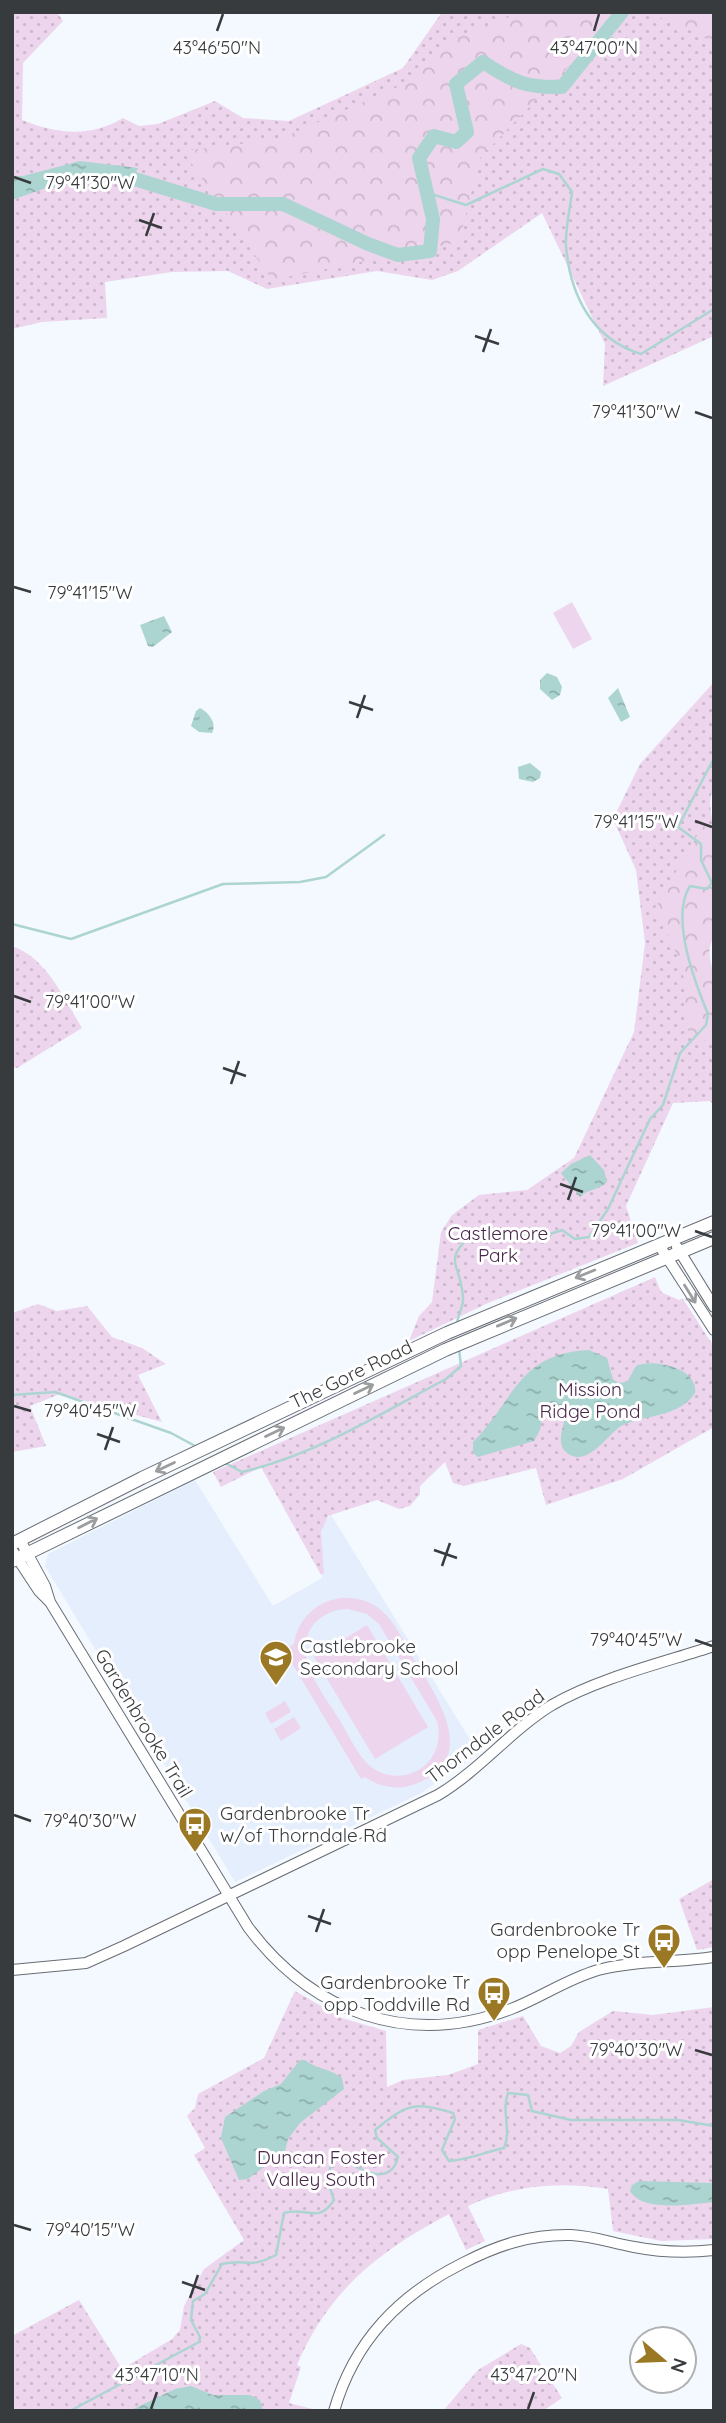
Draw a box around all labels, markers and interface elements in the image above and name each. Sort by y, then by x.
text: 43°46'50"N [173,36,261,59]
text: 43°47'00"N [550,36,638,59]
text: 79°41'30"W [45,171,135,194]
text: 79°41'30"W [591,400,681,423]
text: 79°41'15"W [47,581,133,604]
text: 79°41'15"W [593,810,679,833]
text: 79°41'00"W [45,990,135,1013]
text: 79°41'00"W [591,1219,681,1242]
park label: Castlemore Park [448,1221,548,1267]
one-way arrow [574,1268,596,1281]
one-way arrow [683,1284,698,1303]
one-way arrow [496,1315,518,1328]
street label: The Gore Road [286,1334,416,1414]
park label: Mission Ridge Pond [540,1377,640,1423]
one-way arrow [353,1382,374,1395]
text: 79°40'45"W [44,1399,136,1422]
one-way arrow [264,1424,285,1438]
one-way arrow [155,1461,176,1475]
one-way arrow [77,1515,98,1529]
text: 79°40'45"W [590,1628,682,1651]
place label: Castlebrooke Secondary School [300,1634,459,1680]
school or university icon: Castlebrooke Secondary School [257,1638,295,1687]
street label: Gardenbrooke Trail [90,1644,198,1802]
street label: Thorndale Road [421,1684,549,1788]
place label: Gardenbrooke Tr w/of Thorndale Rd [220,1801,387,1847]
bus stop icon: Gardenbrooke Tr w/of Thorndale Rd [176,1805,214,1854]
text: 79°40'30"W [43,1809,137,1832]
place label: Gardenbrooke Tr opp Penelope St [490,1917,641,1963]
bus stop icon: Gardenbrooke Tr opp Penelope St [645,1921,683,1970]
place label: Gardenbrooke Tr opp Toddville Rd [320,1970,471,2016]
bus stop icon: Gardenbrooke Tr opp Toddville Rd [475,1974,513,2023]
text: 79°40'30"W [589,2038,683,2061]
park label: Duncan Foster Valley South [257,2145,386,2191]
text: 79°40'15"W [45,2218,135,2241]
north arrow [628,2325,698,2395]
text: N [665,2355,693,2376]
text: 43°47'10"N [115,2363,199,2386]
text: 43°47'20"N [490,2363,578,2386]

